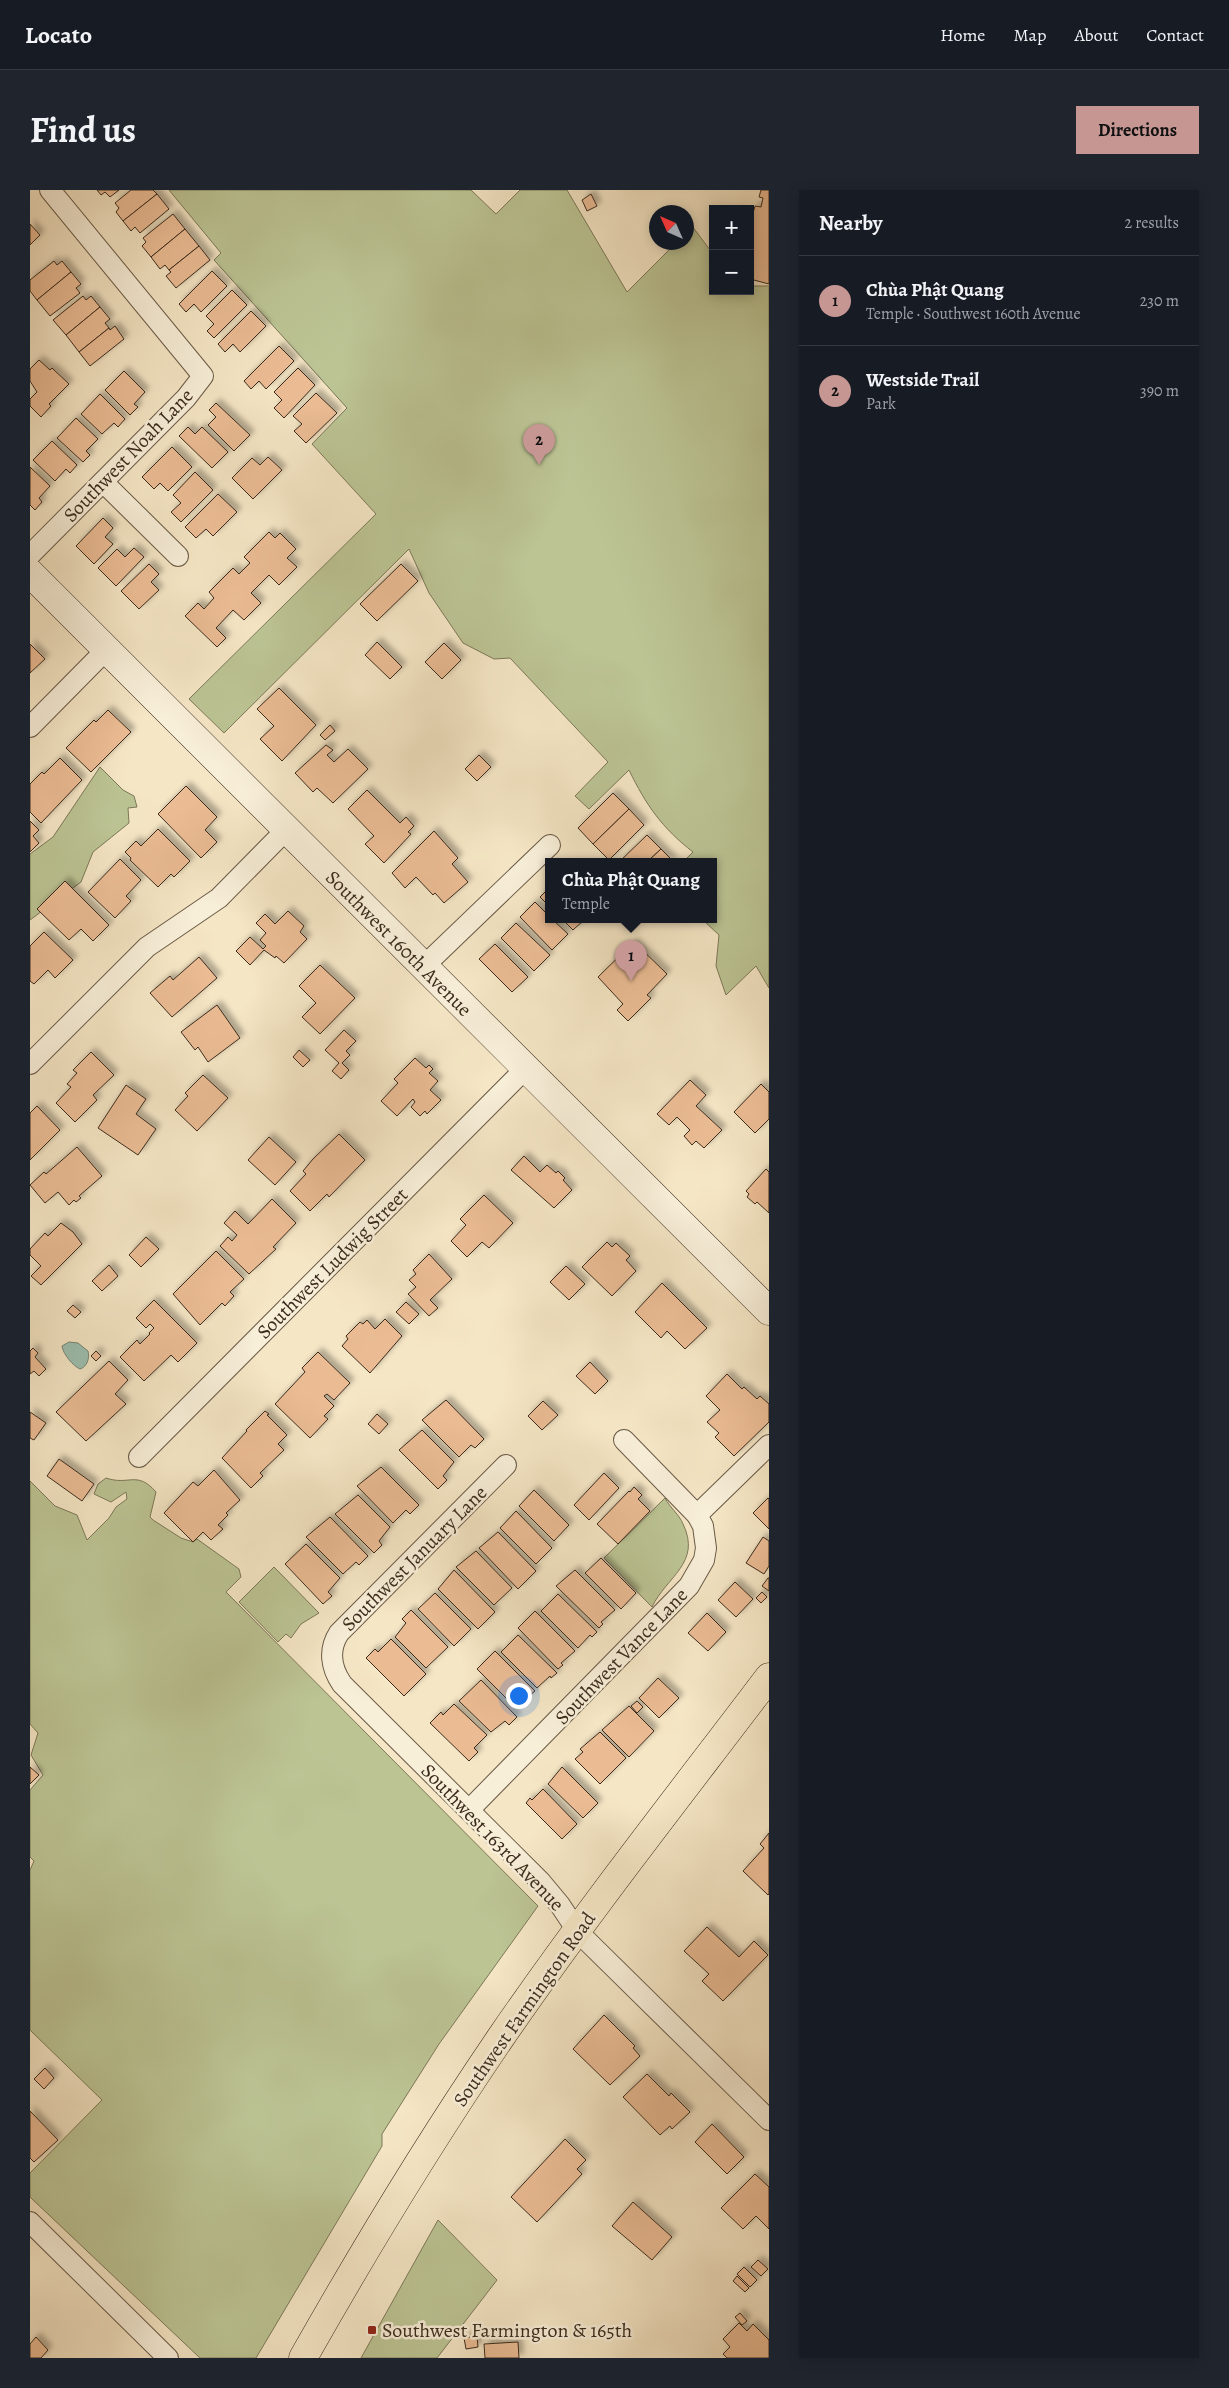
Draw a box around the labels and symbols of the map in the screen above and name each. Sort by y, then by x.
north arrow [649,205,694,250]
street label: Southwest Noah Lane [57,382,199,528]
pin: 2 [523,424,555,465]
street label: Southwest 160th Avenue [320,864,478,1022]
pin: 1 [615,940,647,981]
street label: Southwest Ludwig Street [251,1181,414,1345]
street label: Southwest January Lane [336,1480,493,1637]
street label: Southwest Vance Lane [549,1582,694,1731]
your location [506,1683,532,1709]
street label: Southwest 163rd Avenue [415,1758,570,1917]
street label: Southwest Farmington Road [447,1906,602,2112]
place label: Southwest Farmington & 165th [382,2317,633,2344]
marker: Southwest Farmington & 165th [366,2324,378,2336]

